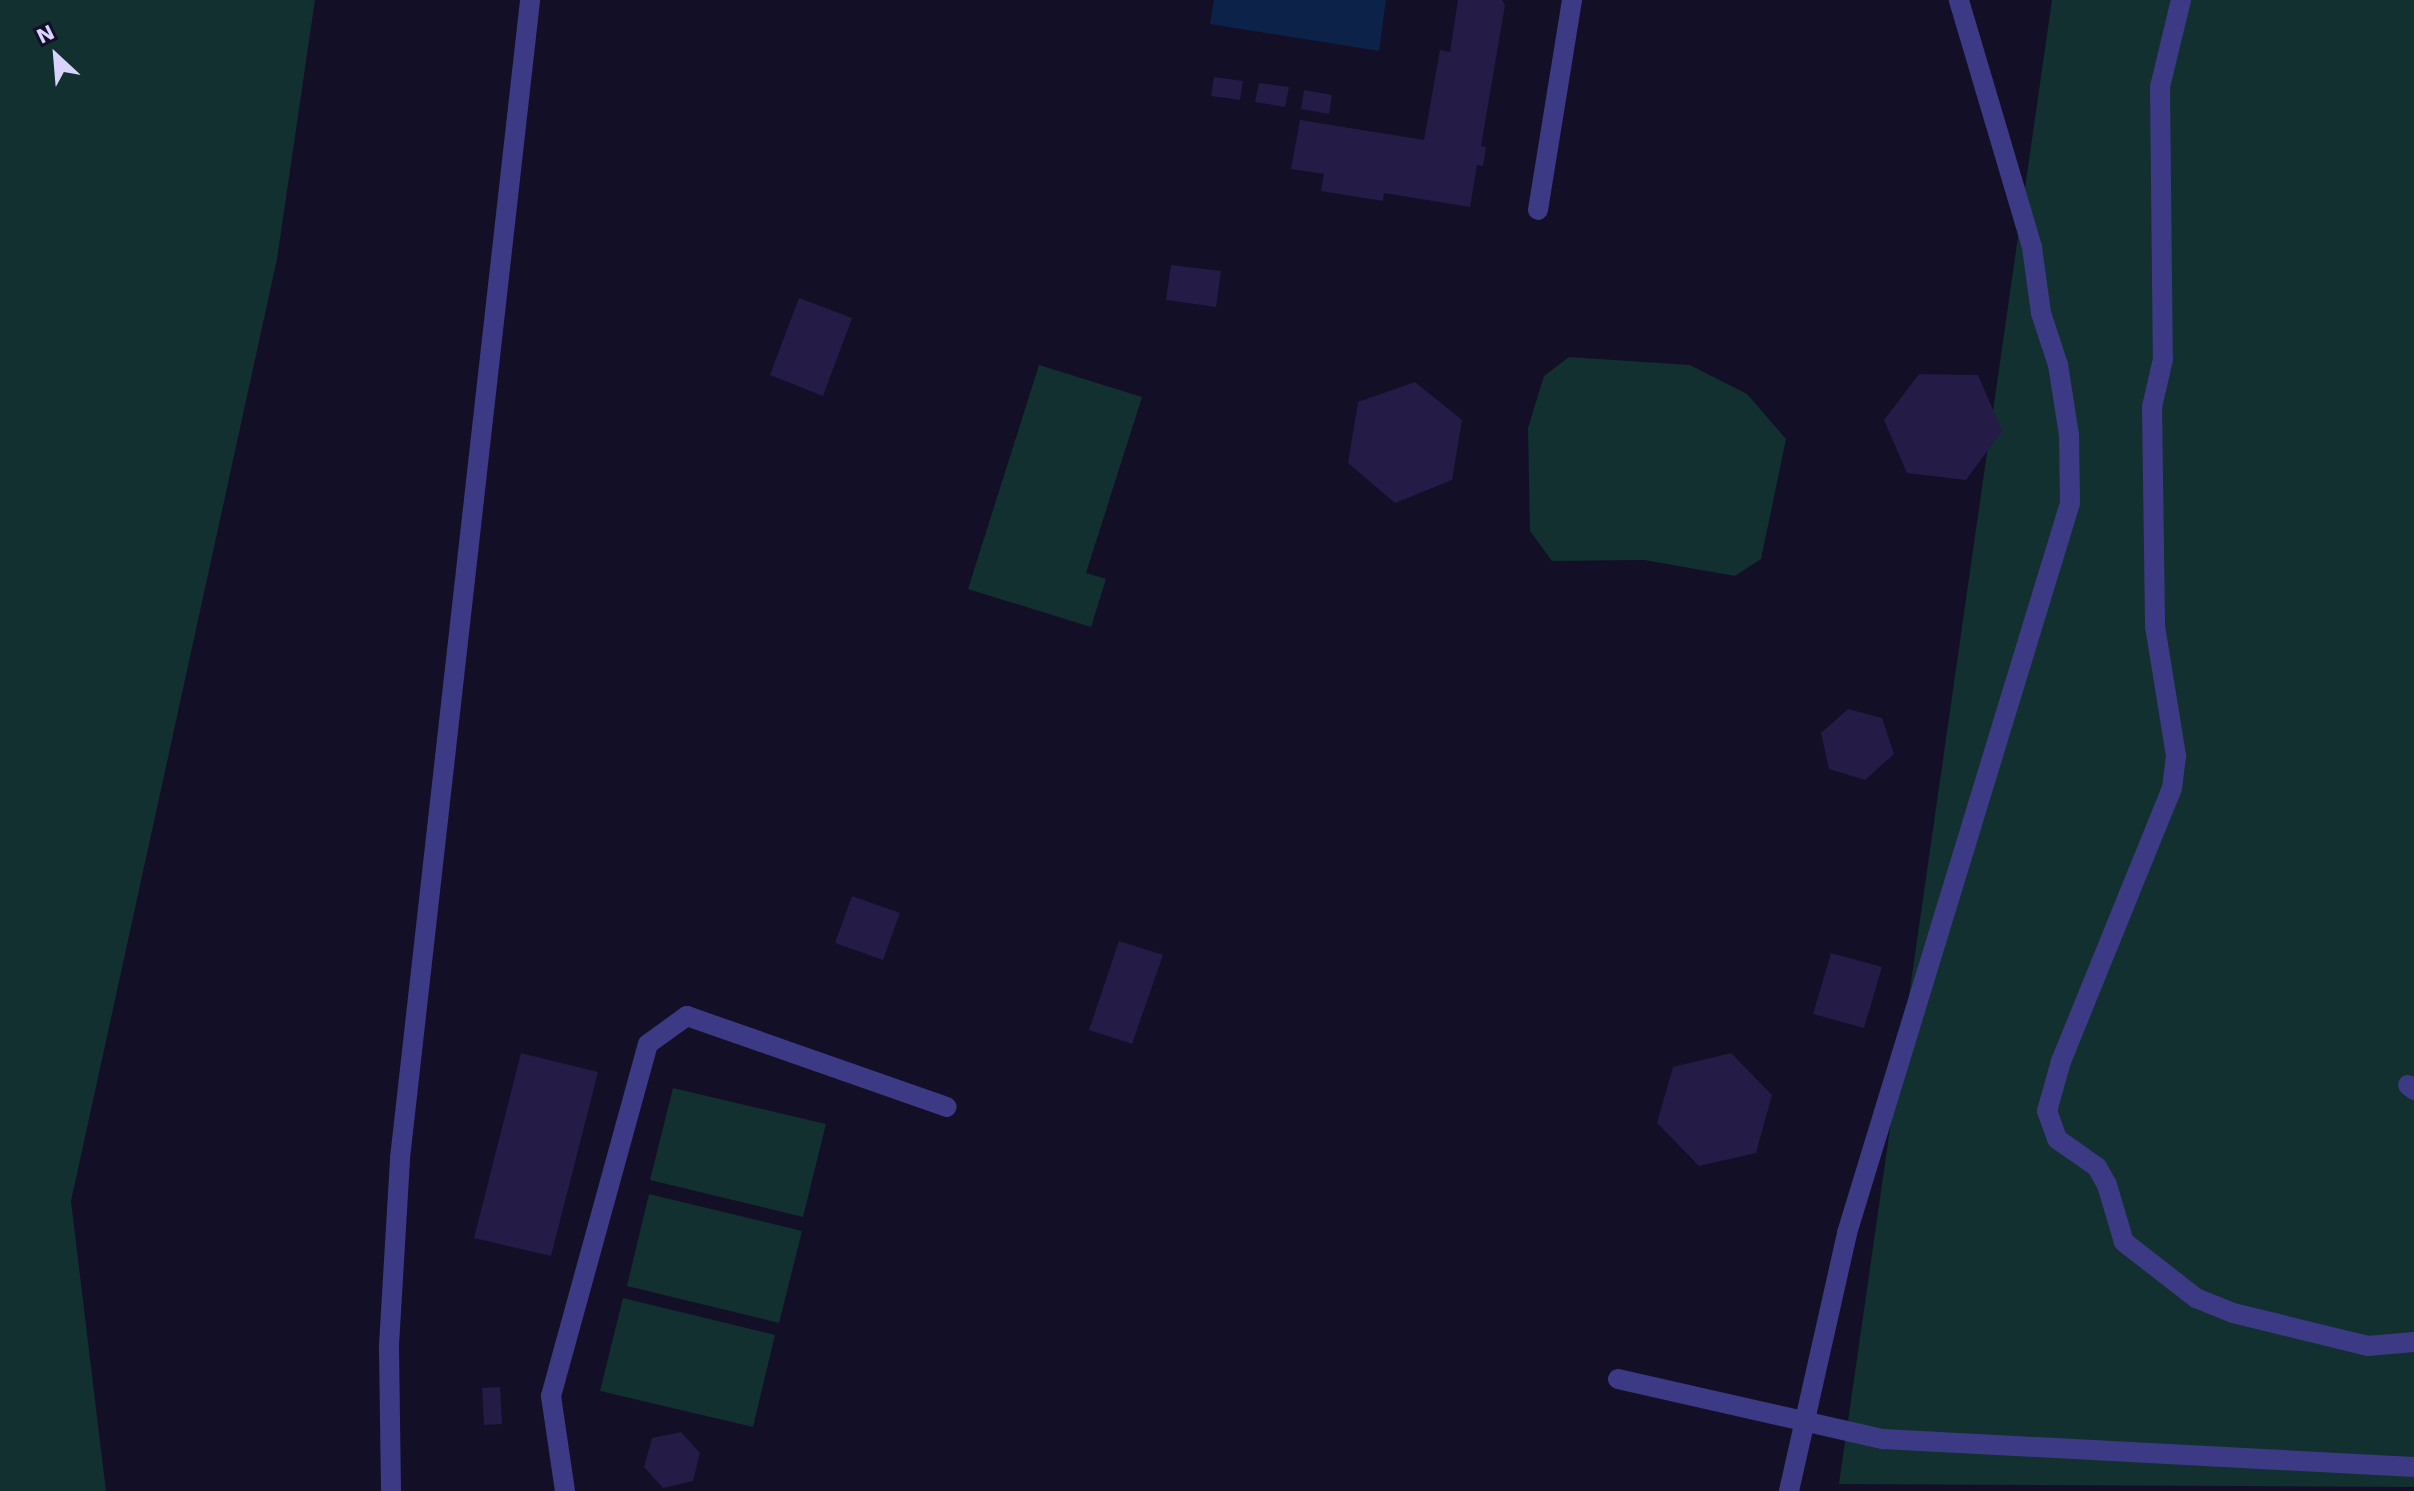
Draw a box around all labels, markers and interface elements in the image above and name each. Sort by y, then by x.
north arrow [16,16,96,96]
text: N [32,19,58,49]

